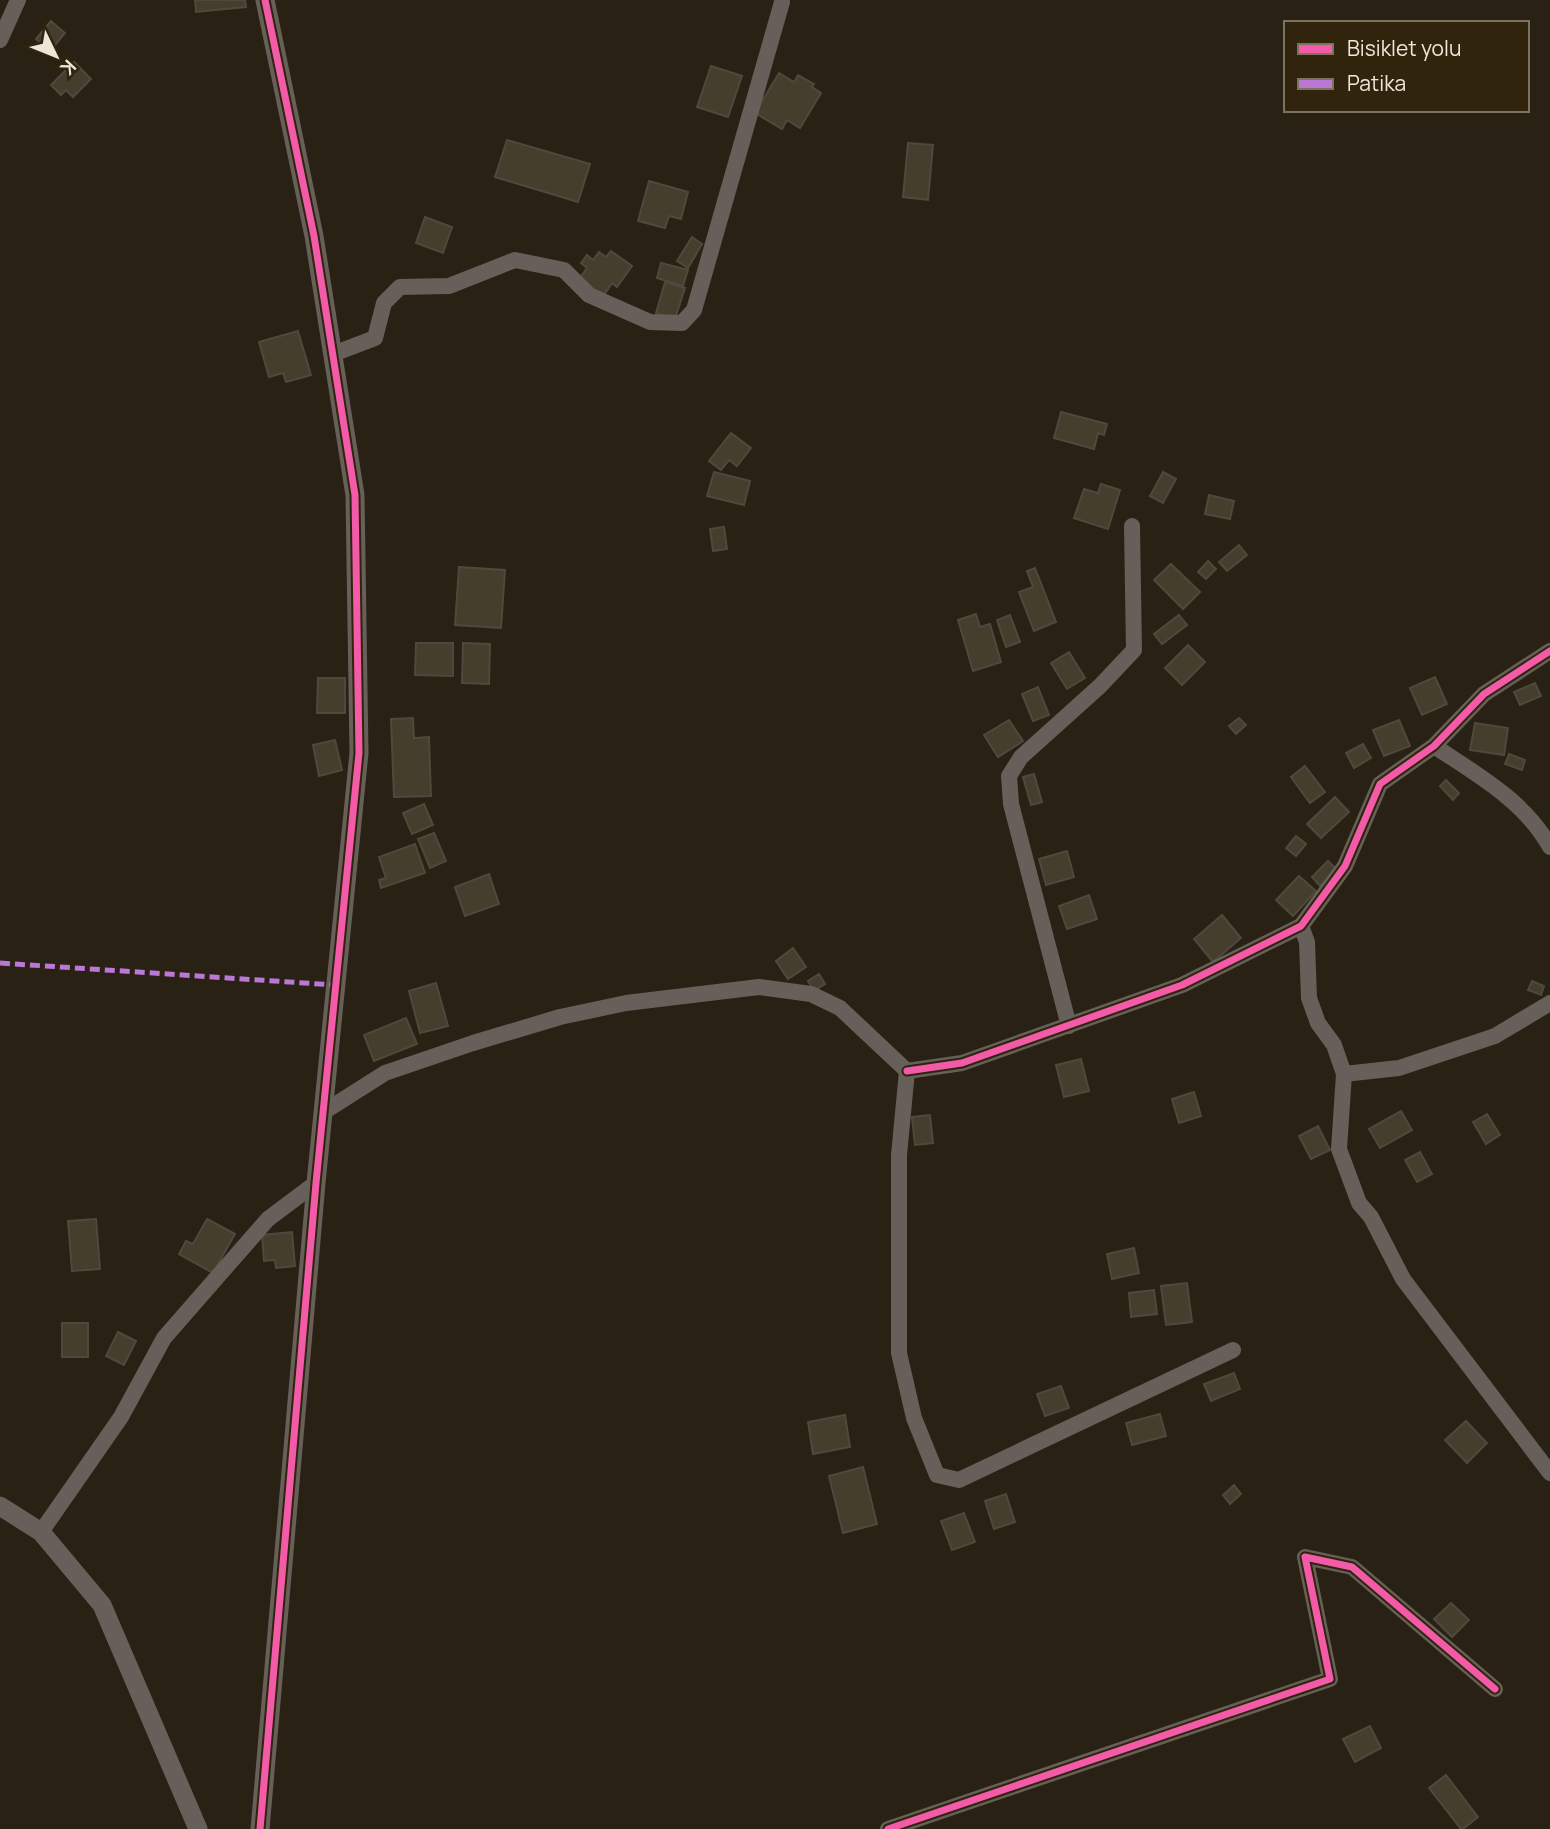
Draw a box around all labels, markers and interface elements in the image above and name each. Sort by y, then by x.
north arrow [21,21,91,91]
legend [1284,21,1529,112]
text: Bisiklet yolu [1347,34,1461,62]
text: K [54,54,82,81]
text: Patika [1347,69,1406,97]

